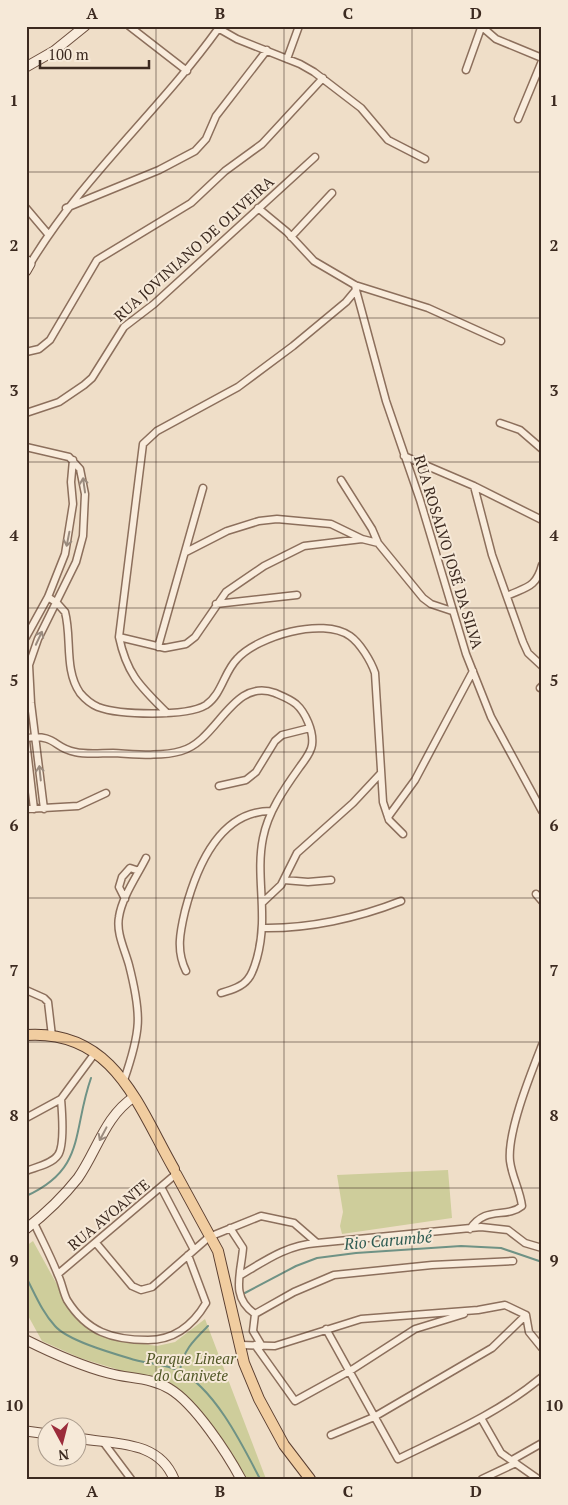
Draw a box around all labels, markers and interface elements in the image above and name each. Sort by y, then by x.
text: A [86,2,98,24]
text: B [215,2,225,24]
text: C [343,2,353,24]
text: D [470,2,482,24]
scale bar [40,38,149,70]
text: 100 m [48,44,89,64]
text: 1 [9,89,19,111]
text: 1 [549,89,559,111]
street label: RUA JOVINIANO DE OLIVEIRA [109,171,278,325]
text: 2 [9,234,19,256]
text: 2 [549,234,559,256]
text: 3 [9,379,19,401]
text: 3 [549,379,559,401]
street label: RUA ROSALVO JOSÉ DA SILVA [410,452,488,652]
one-way arrow [79,477,89,493]
text: 4 [9,524,19,546]
text: 4 [549,524,559,546]
one-way arrow [63,531,73,547]
one-way arrow [35,631,45,646]
text: 5 [9,669,19,691]
text: 5 [549,669,559,691]
one-way arrow [36,765,45,781]
text: 6 [9,814,19,836]
text: 6 [549,814,559,836]
text: 7 [9,959,19,981]
text: 7 [549,959,559,981]
text: 8 [9,1104,19,1126]
text: 8 [549,1104,559,1126]
one-way arrow [98,1126,108,1141]
street label: RUA AVOANTE [63,1174,153,1254]
water label: Rio Carumbé [342,1225,434,1255]
text: 9 [9,1249,19,1271]
text: 9 [549,1249,559,1271]
park label: Parque Linear do Canivete [145,1348,237,1385]
text: 10 [5,1394,23,1416]
text: 10 [545,1394,563,1416]
north arrow [38,1418,88,1468]
text: N [57,1445,70,1466]
text: A [86,1480,98,1502]
text: B [215,1480,225,1502]
text: C [343,1480,353,1502]
text: D [470,1480,482,1502]

